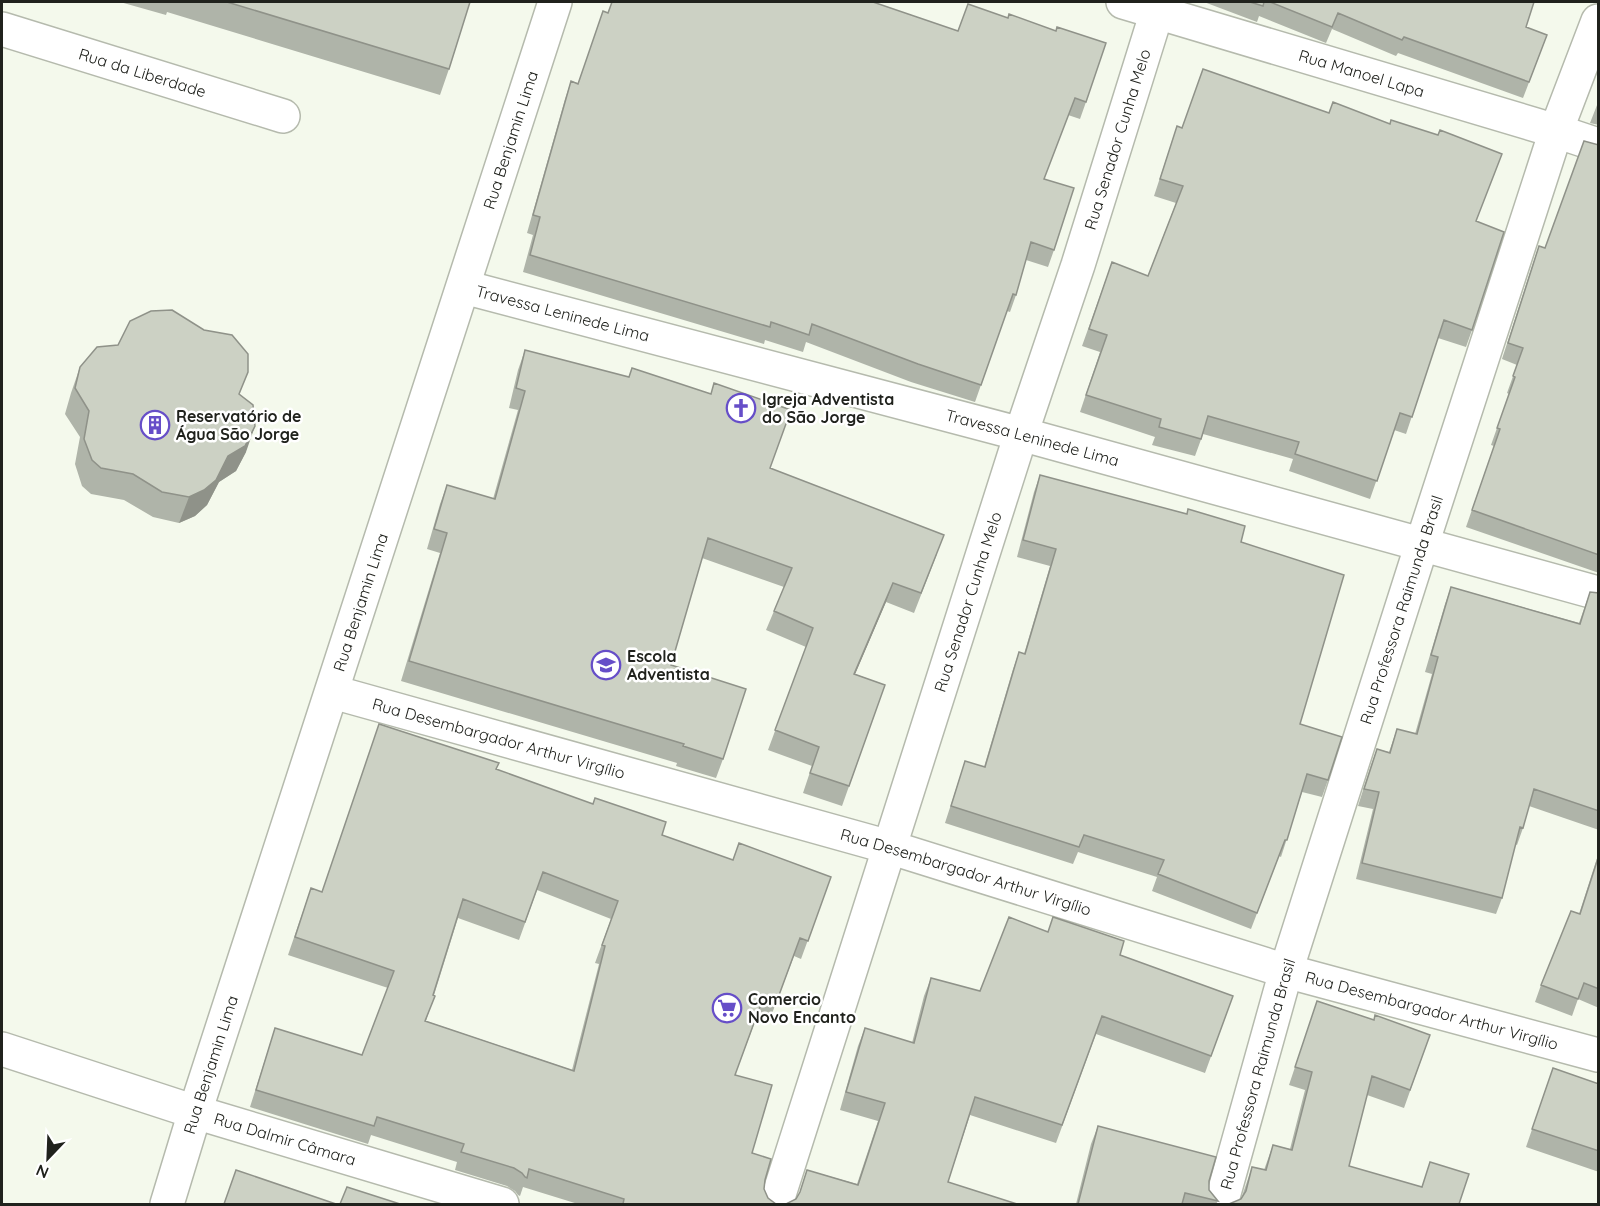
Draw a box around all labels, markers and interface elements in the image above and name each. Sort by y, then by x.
street label: Rua da Liberdade [76,43,209,102]
street label: Rua Manoel Lapa [1296,45,1427,101]
street label: Rua Senador Cunha Melo [1080,47,1155,232]
street label: Rua Benjamin Lima [478,68,542,212]
street label: Travessa Leninede Lima [474,281,652,346]
place label: Igreja Adventista do São Jorge [762,389,894,427]
church icon: Igreja Adventista do São Jorge [725,392,757,424]
street label: Travessa Leninede Lima [944,405,1121,471]
place label: Reservatório de Água São Jorge [176,406,301,444]
building icon: Reservatório de Água São Jorge [139,409,171,441]
street label: Rua Professora Raimunda Brasil [1355,493,1447,727]
street label: Rua Senador Cunha Melo [930,509,1006,694]
street label: Rua Benjamin Lima [329,531,392,674]
place label: Escola Adventista [627,646,710,684]
school or university icon: Escola Adventista [590,649,622,681]
street label: Rua Desembargador Arthur Virgílio [370,693,627,783]
street label: Rua Desembargador Arthur Virgílio [838,824,1094,920]
street label: Rua Professora Raimunda Brasil [1216,956,1299,1192]
street label: Rua Desembargador Arthur Virgílio [1303,967,1560,1054]
place label: Comercio Novo Encanto [748,989,856,1027]
supermarket icon: Comercio Novo Encanto [711,992,743,1024]
street label: Rua Benjamin Lima [179,993,242,1136]
street label: Rua Dalmir Câmara [212,1108,358,1170]
north arrow [18,1128,78,1188]
text: N [33,1160,51,1183]

